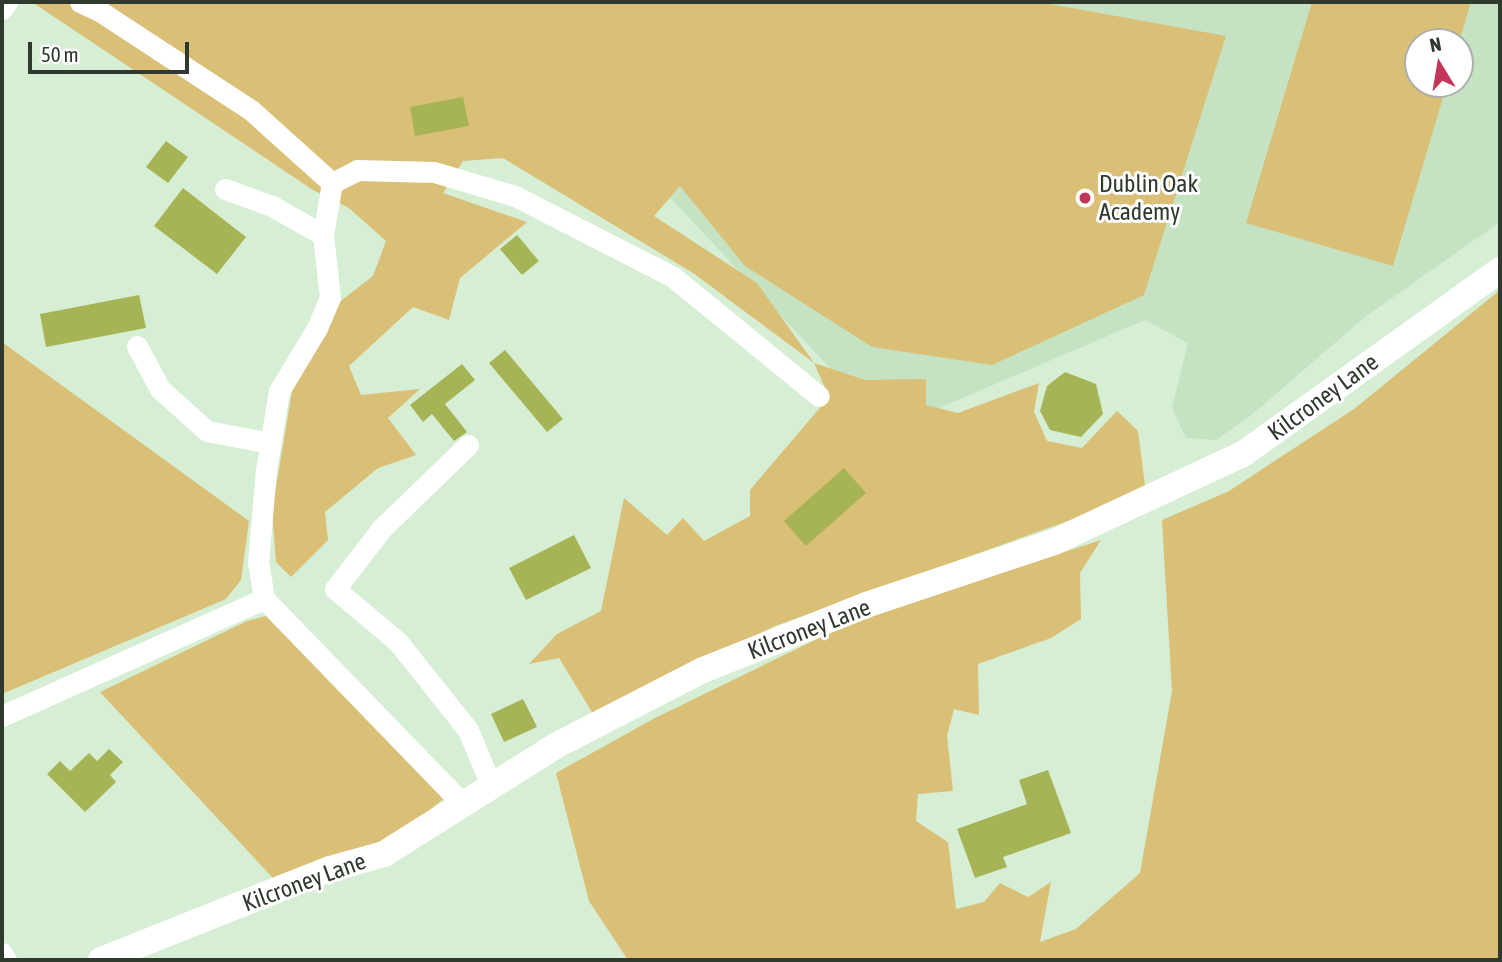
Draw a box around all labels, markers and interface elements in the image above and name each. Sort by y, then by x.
scale bar [32,28,192,72]
north arrow [1404,28,1474,98]
text: N [1428,32,1443,56]
text: 50 m [41,42,79,66]
place label: Dublin Oak Academy [1099,170,1198,226]
marker: Dublin Oak Academy [1077,190,1093,206]
street label: Kilcroney Lane [1262,347,1384,447]
street label: Kilcroney Lane [744,592,874,666]
street label: Kilcroney Lane [238,846,370,918]

